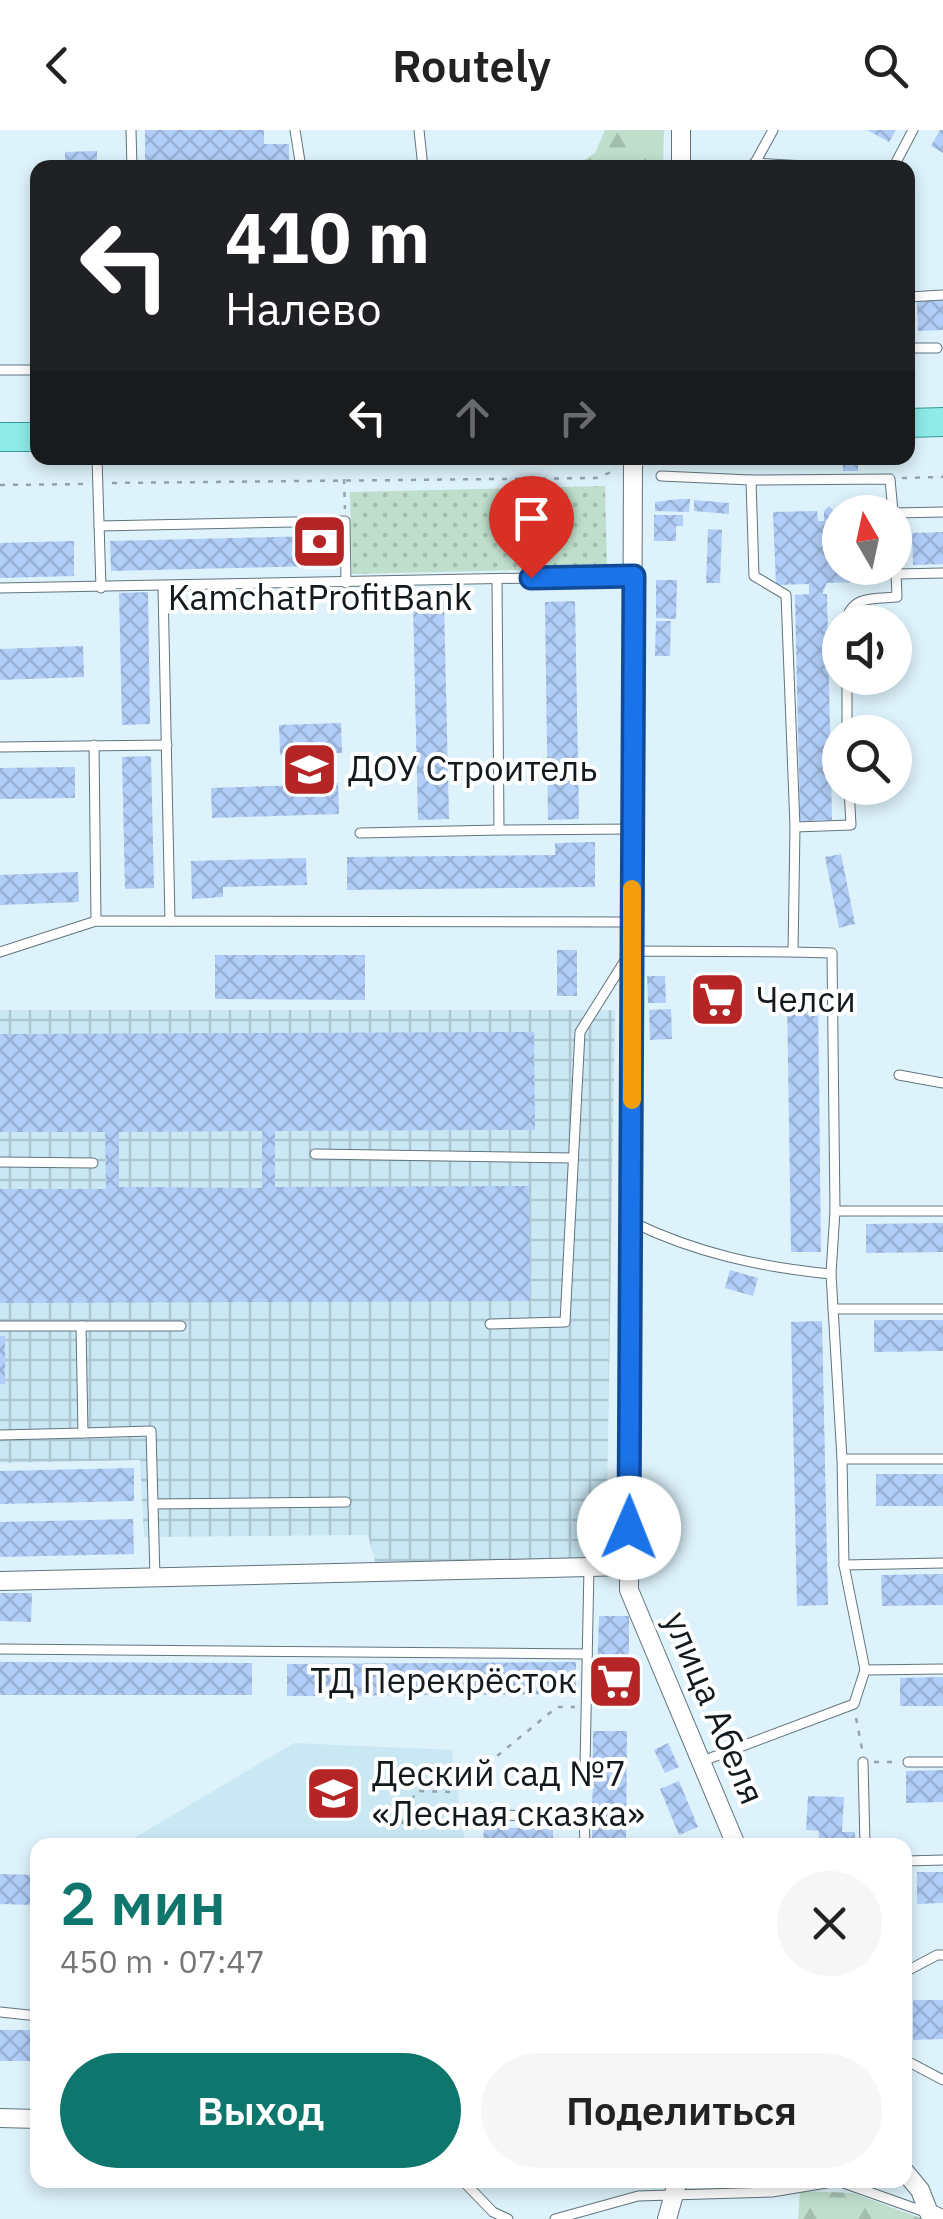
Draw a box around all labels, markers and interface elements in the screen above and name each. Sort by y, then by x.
text: Routely [392,36,551,94]
icon: back [30,38,85,93]
icon: search [858,38,913,93]
text: 410 m [225,191,430,282]
icon: left [60,200,190,330]
text: Налево [225,279,382,337]
icon: left [340,390,395,445]
icon: ahead [445,390,500,445]
icon: right [550,390,605,445]
pin [489,476,574,579]
icon: arrive [504,491,559,546]
north arrow [822,495,912,585]
map controls [822,495,912,805]
bank icon: KamchatProfitBank [290,512,350,572]
place label: KamchatProfitBank [168,574,472,620]
button: sound [822,605,912,695]
button: search [822,715,912,805]
school or university icon: ДОУ Строитель [279,739,339,799]
place label: ДОУ Строитель [348,745,598,791]
supermarket icon: Челси [687,970,747,1030]
place label: Челси [756,976,856,1022]
position arrow [577,1476,681,1580]
street label: улица Абеля [654,1604,776,1811]
supermarket icon: ТД Перекрёсток [586,1651,646,1711]
place label: ТД Перекрёсток [310,1657,577,1703]
place label: Деский сад №7 «Лесная сказка» [372,1750,645,1836]
school or university icon: Деский сад №7 «Лесная сказка» [303,1764,363,1824]
text: 2 мин [60,1863,226,1942]
button: close [777,1871,882,1976]
text: 450 m · 07:47 [60,1940,265,1982]
button: Выход [60,2053,461,2168]
button: Поделиться [481,2053,882,2168]

